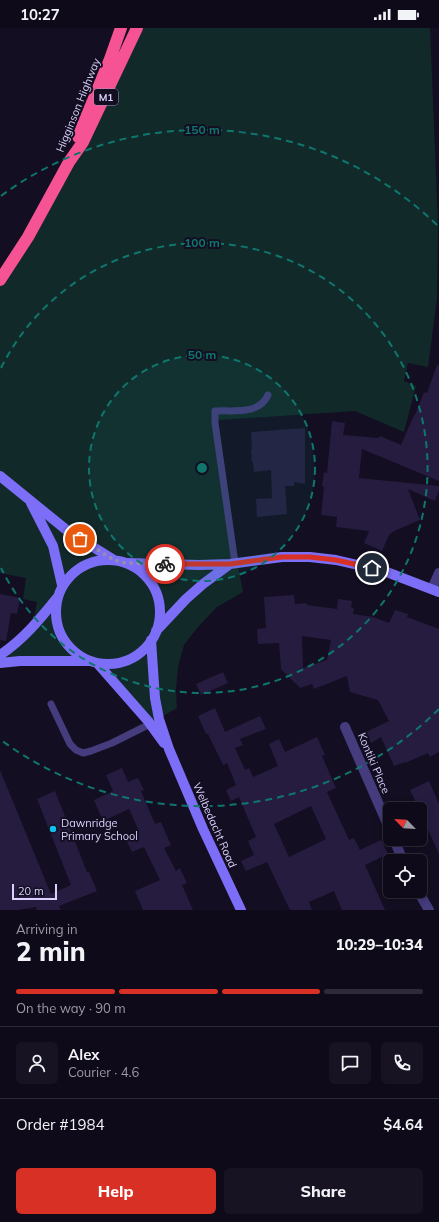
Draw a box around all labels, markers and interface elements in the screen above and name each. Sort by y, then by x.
text: 10:27 [20,5,60,24]
street label: Higginson Highway [53,56,103,154]
road number: M1 [94,89,118,105]
text: 150 m [184,122,220,137]
text: 100 m [184,235,220,250]
text: 50 m [188,347,216,362]
centre of rings [195,461,209,475]
pin [63,522,97,556]
icon: bag [69,528,91,550]
courier [145,544,185,584]
pin [355,551,389,585]
icon: bike [154,553,176,575]
icon: home [361,557,383,579]
street label: Kontiki Place [355,730,393,796]
street label: Welbedacht Road [190,780,240,870]
north arrow [383,802,427,846]
map controls [383,802,427,898]
place label: Dawnridge Primary School [61,816,138,843]
marker: Dawnridge Primary School [48,824,58,834]
button: locate [383,854,427,898]
scale bar [12,882,57,901]
text: 20 m [18,884,44,898]
text: Arriving in [16,921,78,937]
text: 2 min [16,935,86,968]
text: 10:29–10:34 [336,935,423,954]
text: On the way · 90 m [16,1000,126,1016]
button: person [16,1042,58,1084]
button: chat [329,1042,371,1084]
button: phone [381,1042,423,1084]
text: Alex [68,1045,100,1064]
text: Courier · 4.6 [68,1064,139,1080]
text: Order #1984 [16,1115,104,1134]
text: $4.64 [383,1115,423,1134]
button: Help [16,1168,216,1214]
button: Share [224,1168,423,1214]

